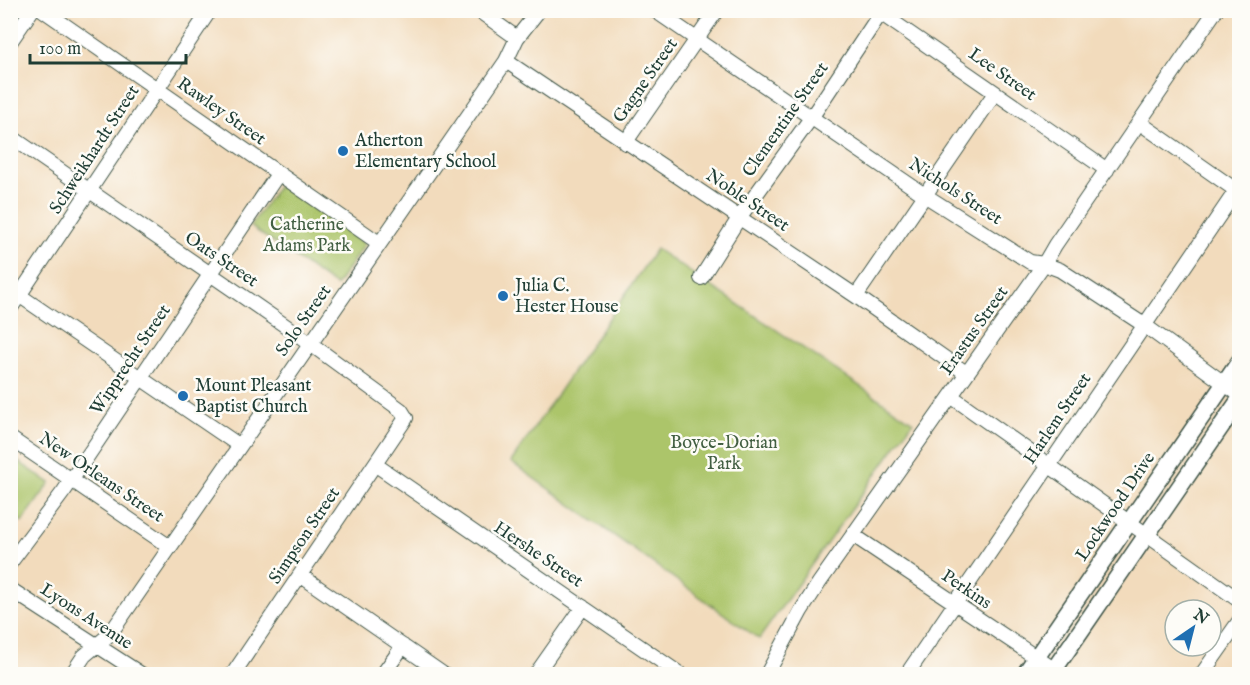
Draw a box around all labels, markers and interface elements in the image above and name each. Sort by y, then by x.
scale bar [30,27,186,65]
street label: Gagne Street [608,34,684,128]
text: 100 m [39,38,81,61]
street label: Lee Street [963,43,1041,107]
street label: Clementine Street [738,58,834,182]
street label: Rawley Street [172,73,270,151]
street label: Schweikhardt Street [45,81,145,219]
place label: Atherton Elementary School [354,130,496,174]
marker: Atherton Elementary School [336,144,350,158]
street label: Nichols Street [904,153,1006,231]
street label: Noble Street [701,165,793,237]
park label: Catherine Adams Park [262,214,351,258]
street label: Oats Street [180,227,262,293]
place label: Julia C. Hester House [513,275,619,319]
street label: Solo Street [271,281,337,361]
street label: Erastus Street [936,282,1014,380]
marker: Julia C. Hester House [496,289,510,303]
street label: Wipprecht Street [86,300,176,420]
street label: Harlem Street [1019,369,1097,469]
place label: Mount Pleasant Baptist Church [195,375,311,419]
marker: Mount Pleasant Baptist Church [176,389,190,403]
street label: New Orleans Street [34,428,168,528]
park label: Boyce-Dorian Park [670,432,778,476]
street label: Lockwood Drive [1071,448,1161,566]
street label: Simpson Street [264,483,346,589]
street label: Hershe Street [489,517,587,593]
street label: Perkins [937,565,995,615]
street label: Lyons Avenue [36,579,136,655]
north arrow [1163,598,1223,658]
text: N [1188,605,1212,630]

